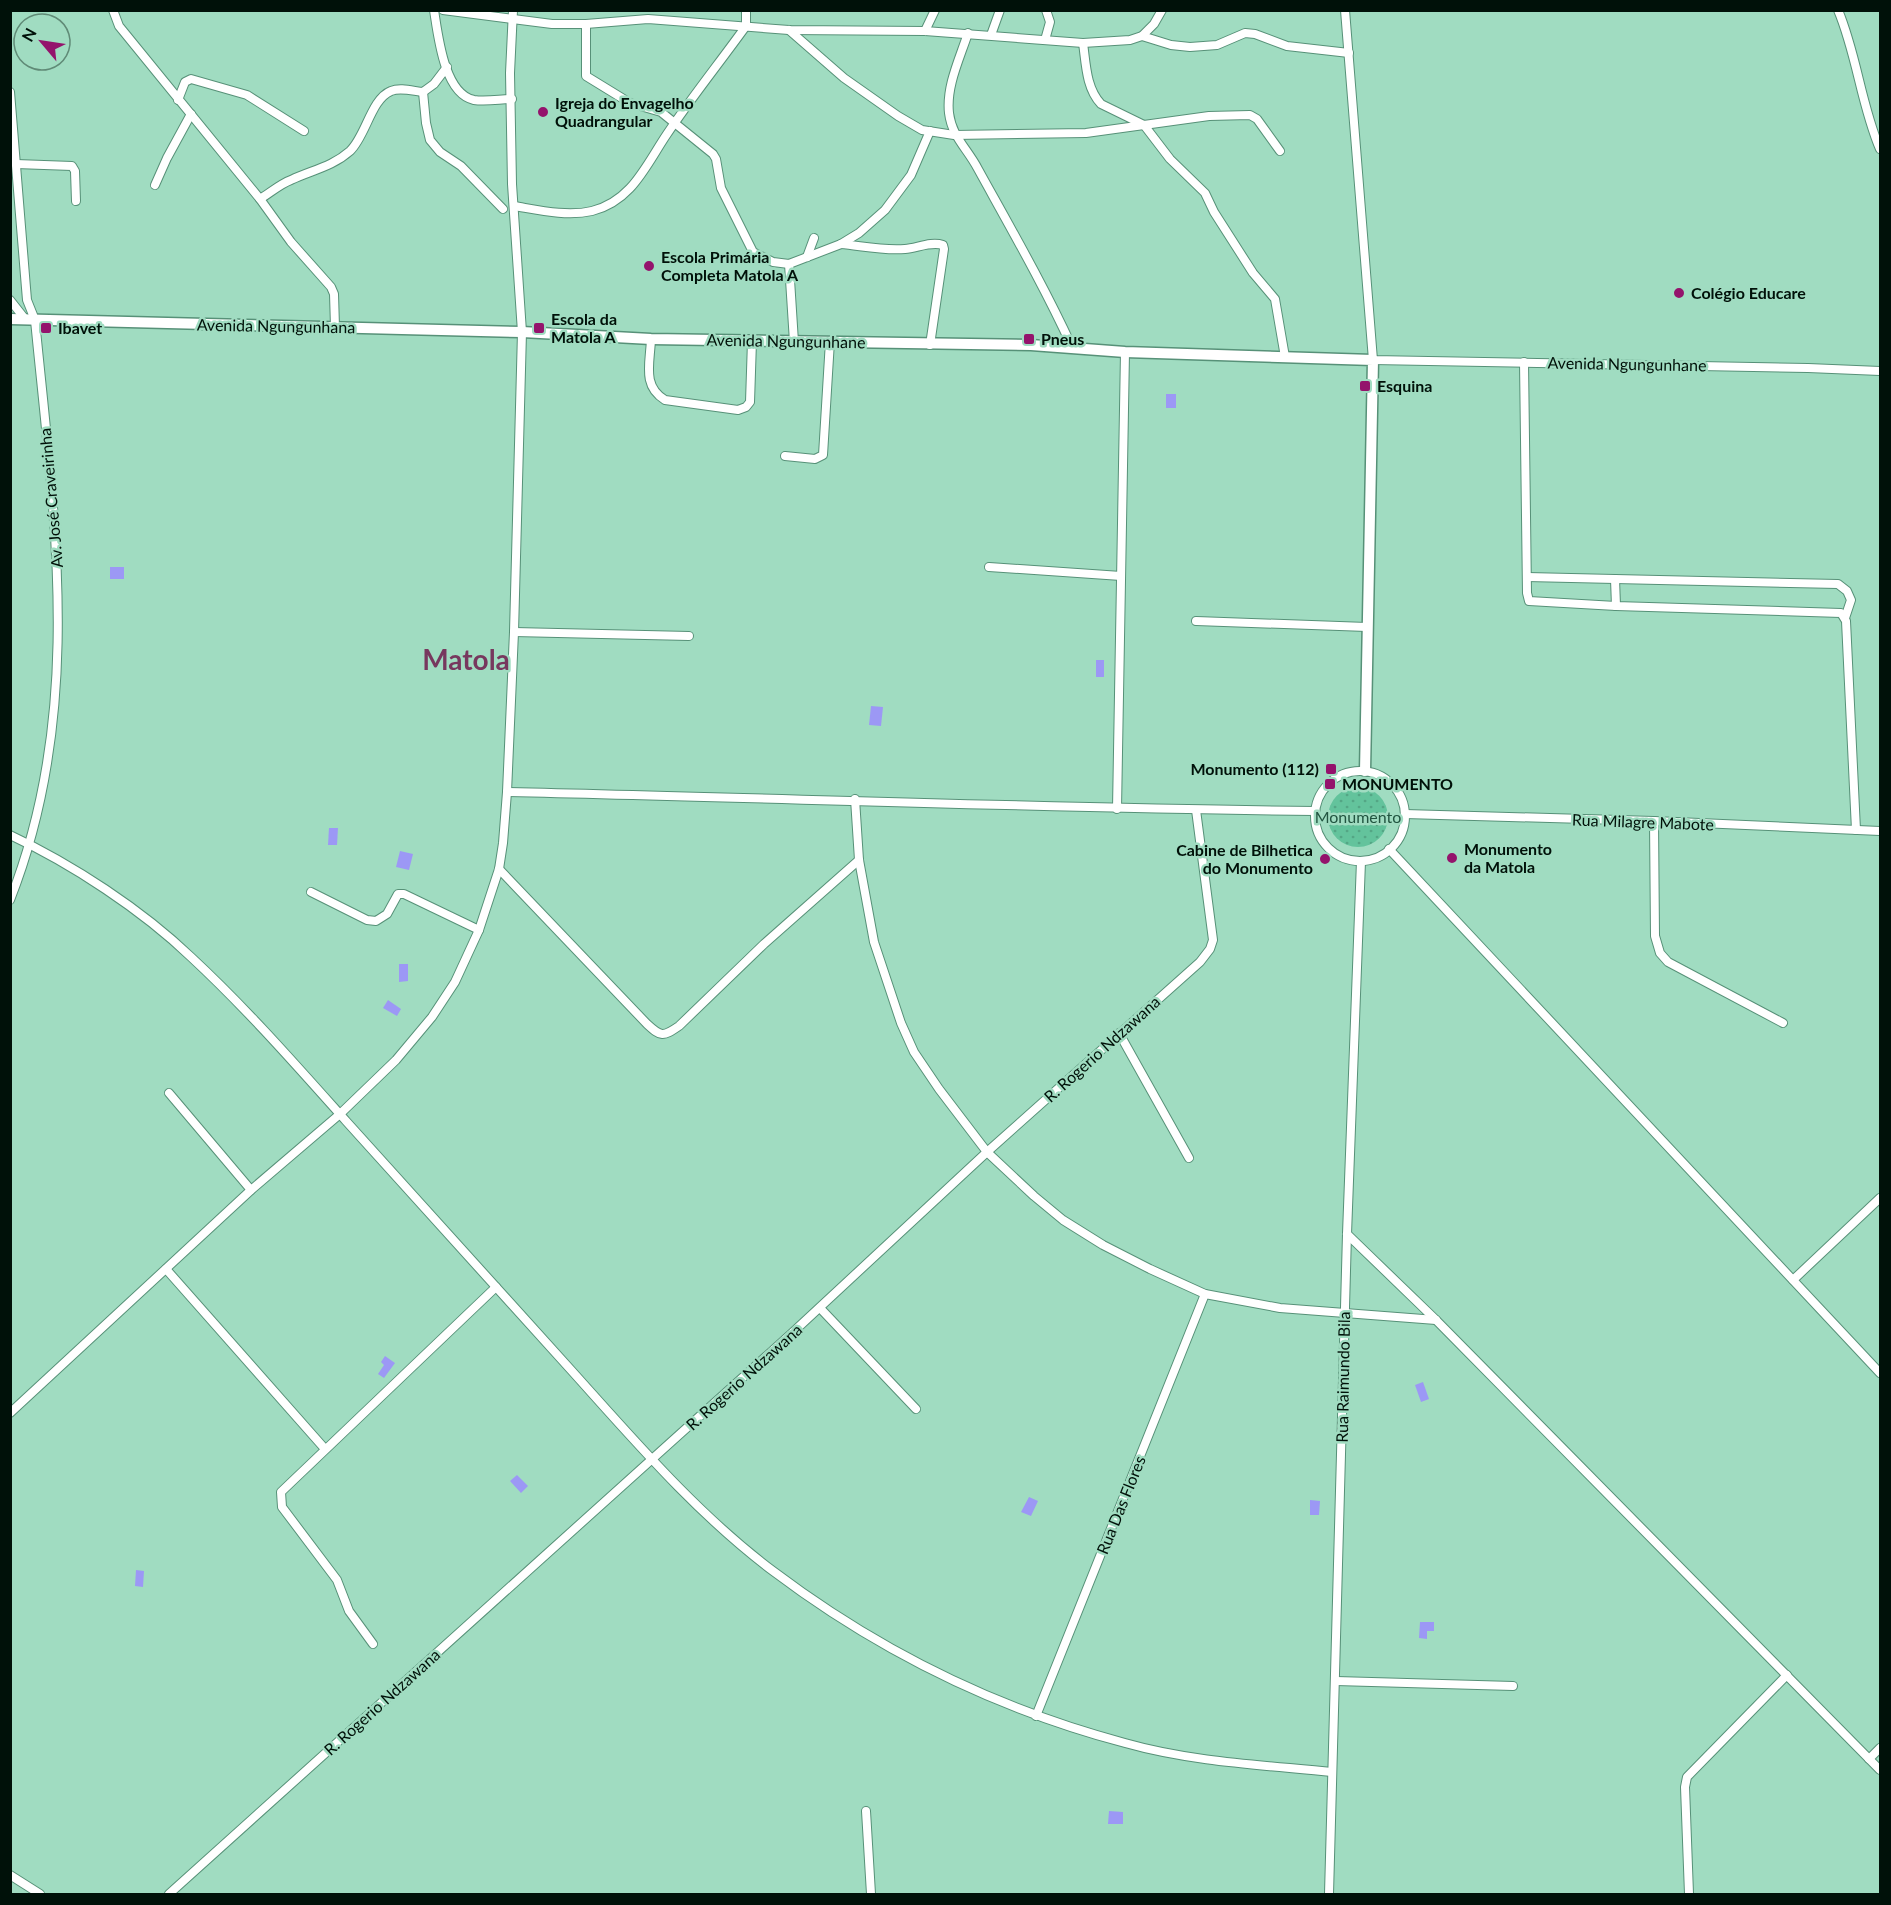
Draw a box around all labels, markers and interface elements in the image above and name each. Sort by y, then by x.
north arrow [12,12,72,72]
text: N [17,24,40,44]
place label: Igreja do Envagelho Quadrangular [555,93,694,130]
marker: Igreja do Envagelho Quadrangular [536,105,550,119]
place label: Escola Primária Completa Matola A [661,247,799,284]
marker: Escola Primária Completa Matola A [642,259,656,273]
place label: Colégio Educare [1691,283,1806,302]
marker: Colégio Educare [1672,286,1686,300]
place label: Escola da Matola A [551,309,617,346]
street label: Avenida Ngungunhana [197,315,355,336]
place label: Ibavet [58,318,102,337]
marker: Ibavet [39,321,53,335]
marker: Escola da Matola A [532,321,546,335]
place label: Pneus [1041,329,1084,348]
street label: Avenida Ngungunhane [706,330,866,351]
marker: Pneus [1022,332,1036,346]
street label: Avenida Ngungunhane [1547,353,1707,374]
place label: Esquina [1377,376,1432,395]
marker: Esquina [1358,379,1372,393]
street label: Av. José Craveirinha [35,427,66,569]
district label: Matola [422,642,510,676]
place label: Monumento (112) [1190,759,1319,778]
marker: Monumento (112) [1324,762,1338,776]
place label: MONUMENTO [1342,774,1453,793]
marker: MONUMENTO [1323,777,1337,791]
park label: Monumento [1315,807,1401,826]
street label: Rua Milagre Mabote [1572,810,1714,833]
place label: Monumento da Matola [1464,839,1552,876]
place label: Cabine de Bilhetica do Monumento [1176,840,1313,877]
marker: Monumento da Matola [1445,851,1459,865]
marker: Cabine de Bilhetica do Monumento [1318,852,1332,866]
street label: R. Rogerio Ndzawana [1040,992,1163,1106]
street label: Rua Raimundo Bila [1332,1311,1353,1443]
street label: R. Rogerio Ndzawana [682,1320,805,1434]
street label: Rua Das Flores [1092,1453,1149,1557]
street label: R. Rogerio Ndzawana [320,1645,443,1759]

